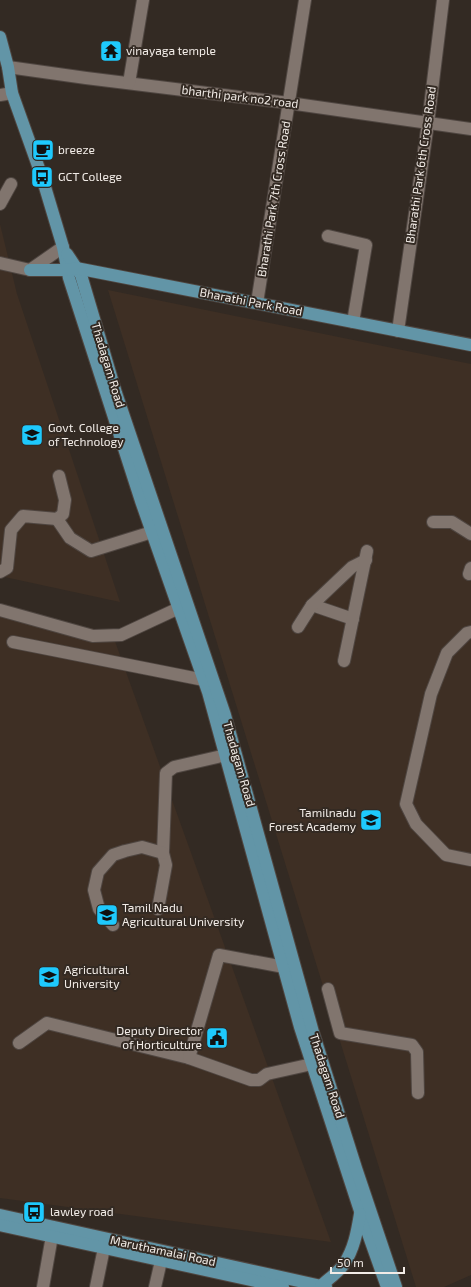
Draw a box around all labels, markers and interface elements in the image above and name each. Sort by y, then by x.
temple icon: vinayaga temple [98,38,124,64]
place label: vinayaga temple [126,43,216,57]
street label: bharthi park no2 road [181,82,299,110]
street label: Bharathi Park 6th Cross Road [402,85,438,244]
street label: Bharathi Park 7th Cross Road [254,120,292,278]
cafe icon: breeze [30,137,56,163]
place label: breeze [58,142,95,156]
bus stop icon: GCT College [29,164,55,190]
place label: GCT College [58,169,122,183]
street label: Bharathi Park Road [199,284,304,318]
street label: Thadagam Road [89,321,129,409]
place label: Govt. College of Technology [48,420,124,448]
school or university icon: Govt. College of Technology [19,422,45,448]
street label: Thadagam Road [221,719,259,808]
place label: Tamilnadu Forest Academy [269,805,357,833]
school or university icon: Tamilnadu Forest Academy [358,807,384,833]
place label: Tamil Nadu Agricultural University [122,900,245,928]
school or university icon: Tamil Nadu Agricultural University [94,902,120,928]
place label: Agricultural University [64,962,129,990]
school or university icon: Agricultural University [36,964,62,990]
place label: Deputy Director of Horticulture [116,1023,202,1051]
public building icon: Deputy Director of Horticulture [204,1025,230,1051]
street label: Thadagam Road [308,1032,348,1120]
bus stop icon: lawley road [21,1199,47,1225]
place label: lawley road [50,1204,114,1218]
street label: Maruthamalai Road [109,1232,217,1268]
scale bar [331,1249,404,1275]
text: 50 m [337,1255,364,1269]

